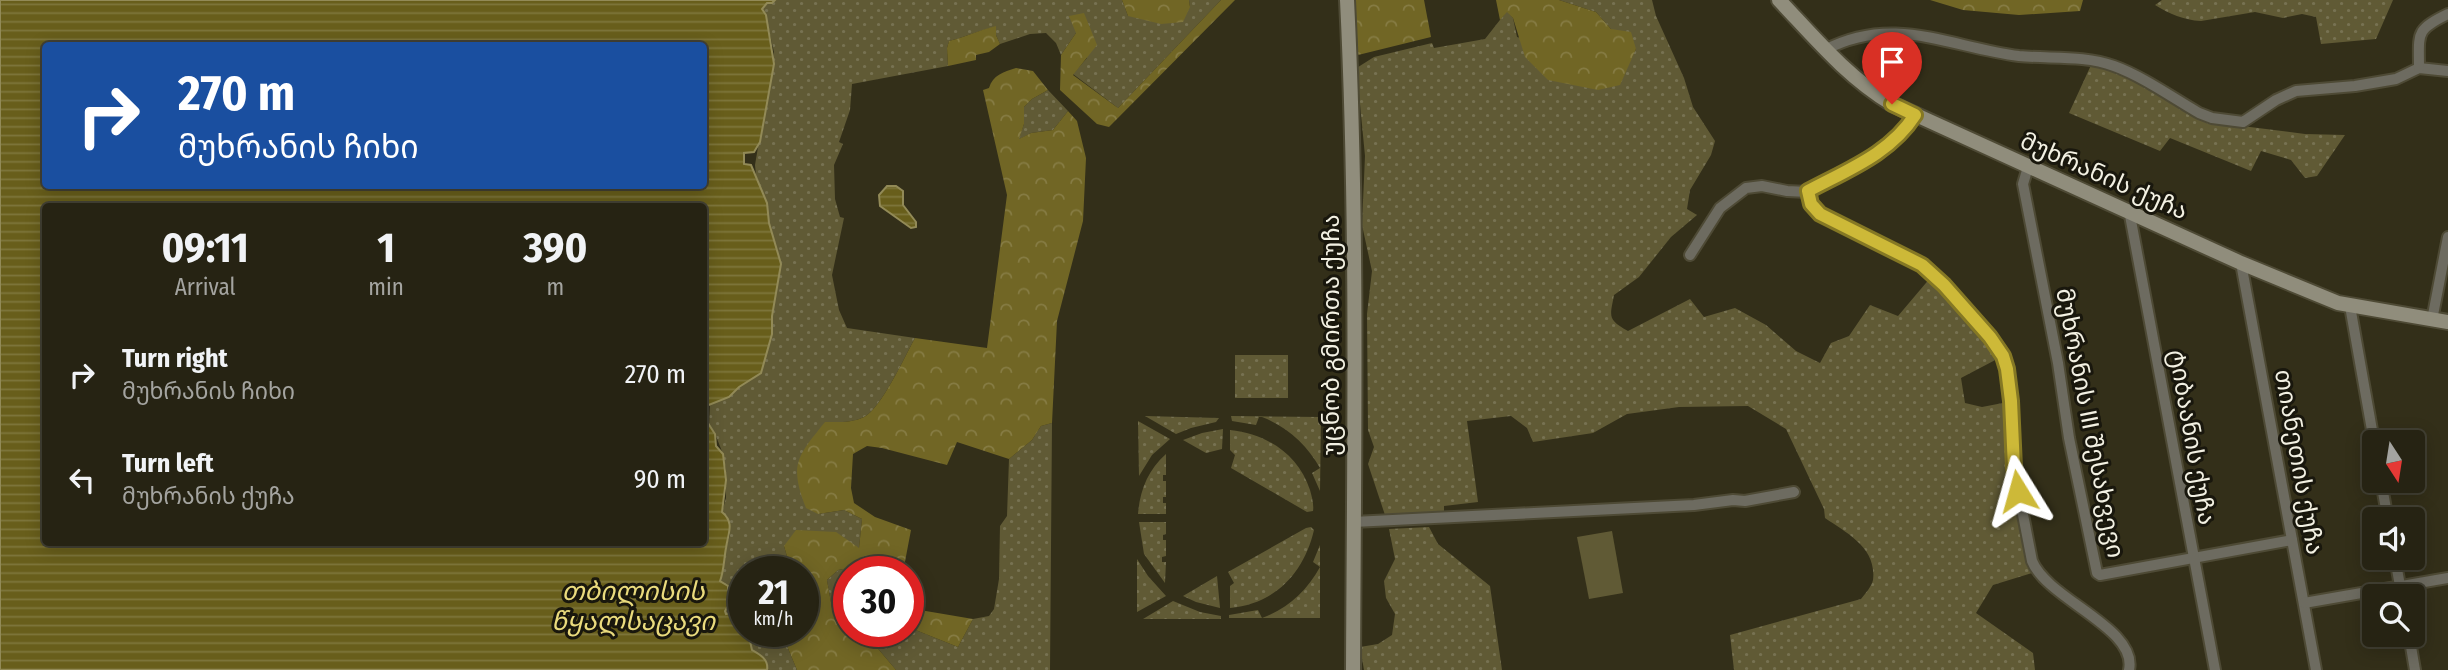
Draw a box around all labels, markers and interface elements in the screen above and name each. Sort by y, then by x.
pin [1862,32,1922,104]
icon: arrive [1873,43,1911,81]
text: 270 m [178,64,295,123]
icon: right [63,70,154,161]
street label: მუხრანის ქუჩა [2016,127,2192,225]
text: მუხრანის ჩიხი [178,128,419,166]
street label: უცნობ გმირთა ქუჩა [1317,214,1345,456]
text: 09:11 [161,223,249,273]
text: 1 [377,223,395,273]
text: 390 [523,223,587,273]
text: Arrival [175,273,236,301]
text: min [368,273,404,301]
text: m [547,273,564,301]
street label: მუხრანის III შესახვევი [2050,286,2130,560]
text: Turn right [122,343,228,374]
street label: ტიბაანის ქუჩა [2163,347,2221,527]
icon: right [63,356,101,394]
text: 270 m [625,359,686,390]
street label: თიანეთის ქუჩა [2269,367,2329,557]
text: მუხრანის ჩიხი [122,377,295,405]
north arrow [2362,430,2426,494]
map controls [2362,430,2425,647]
text: Turn left [122,448,214,479]
position arrow [1981,454,2055,528]
icon: left [63,461,101,499]
text: 90 m [634,464,686,495]
text: მუხრანის ქუჩა [122,482,295,510]
button: sound [2362,507,2425,570]
speed limit sign: 30 [833,556,924,647]
text: 21 [758,571,789,613]
water label: თბილისის წყალსაცავი [551,576,716,637]
button: search [2362,584,2425,647]
text: km/h [753,608,794,630]

